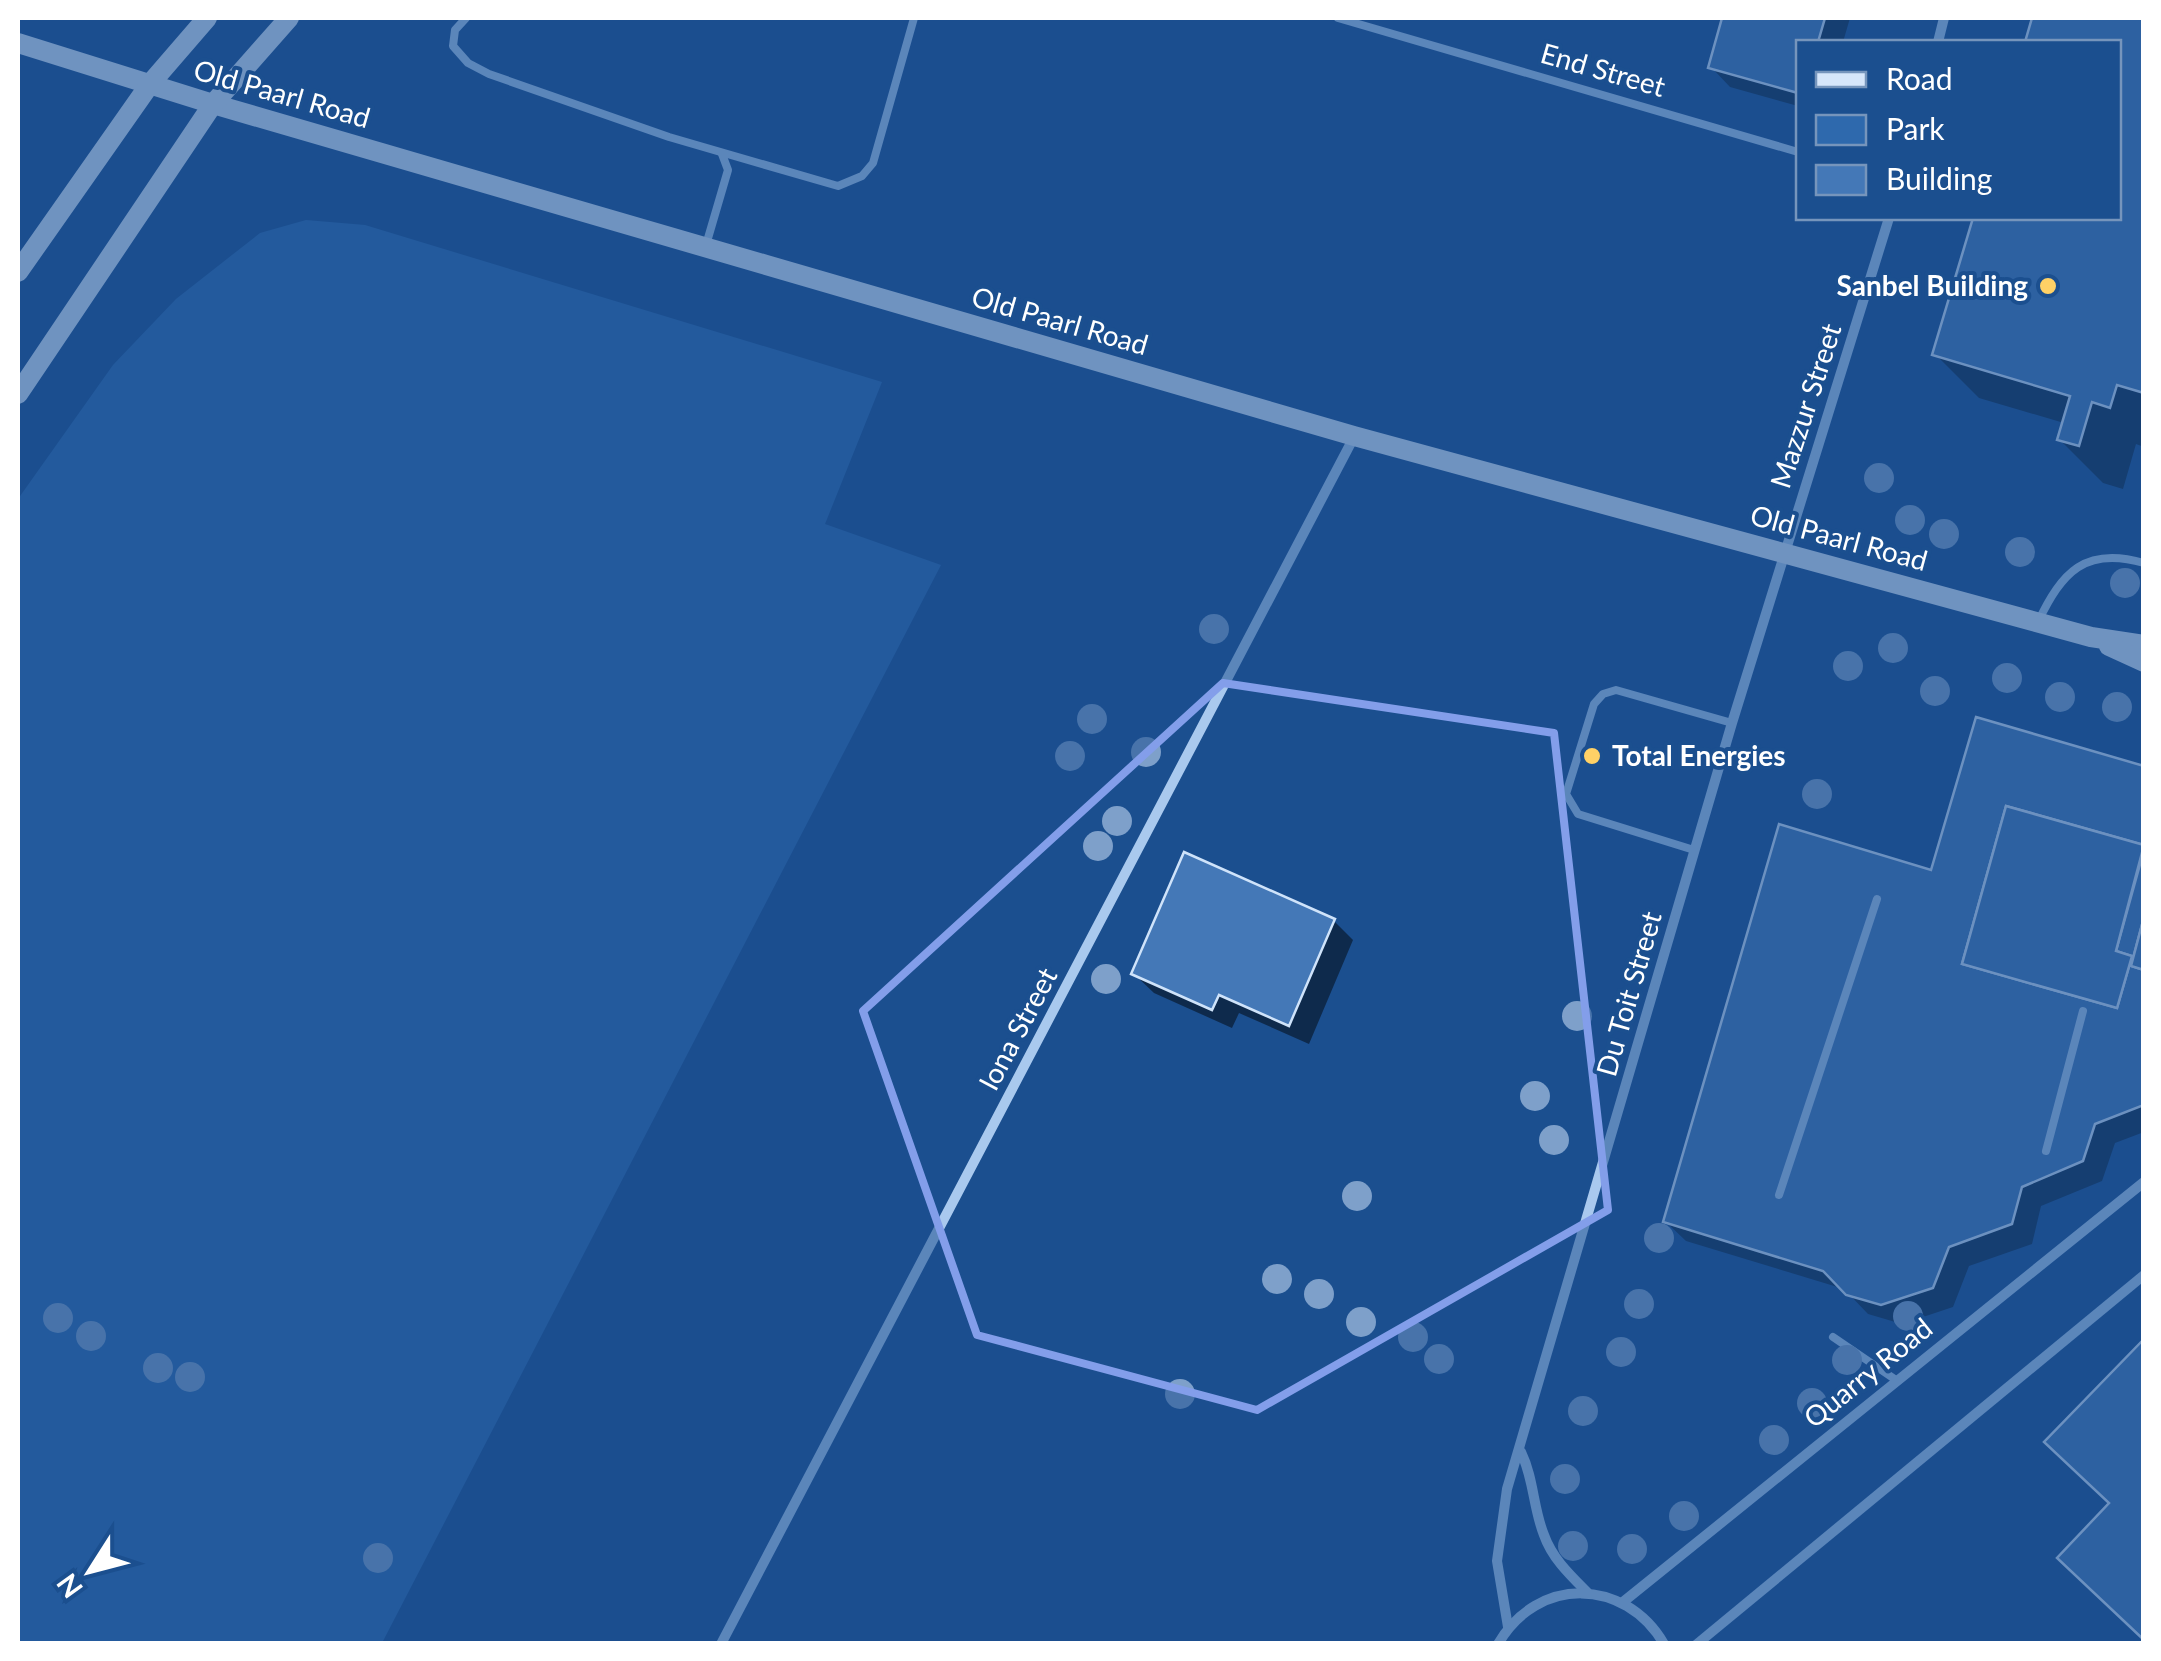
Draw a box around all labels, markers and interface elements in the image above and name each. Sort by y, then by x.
street label: End Street [1537,35,1669,103]
legend [1796,40,2121,220]
street label: Old Paarl Road [190,52,374,134]
text: Road [1886,60,1953,96]
text: Park [1886,110,1945,146]
text: Building [1886,160,1992,196]
place label: Sanbel Building [1837,268,2028,302]
marker: Sanbel Building [2037,275,2059,297]
street label: Old Paarl Road [968,279,1152,361]
street label: Mazzur Street [1762,319,1848,492]
street label: Old Paarl Road [1747,497,1931,577]
place label: Total Energies [1612,738,1786,772]
marker: Total Energies [1581,745,1603,767]
street label: Du Toit Street [1588,907,1668,1080]
street label: Iona Street [971,962,1064,1096]
street label: Quarry Road [1796,1310,1938,1434]
north arrow [40,1521,140,1621]
text: N [49,1568,89,1605]

